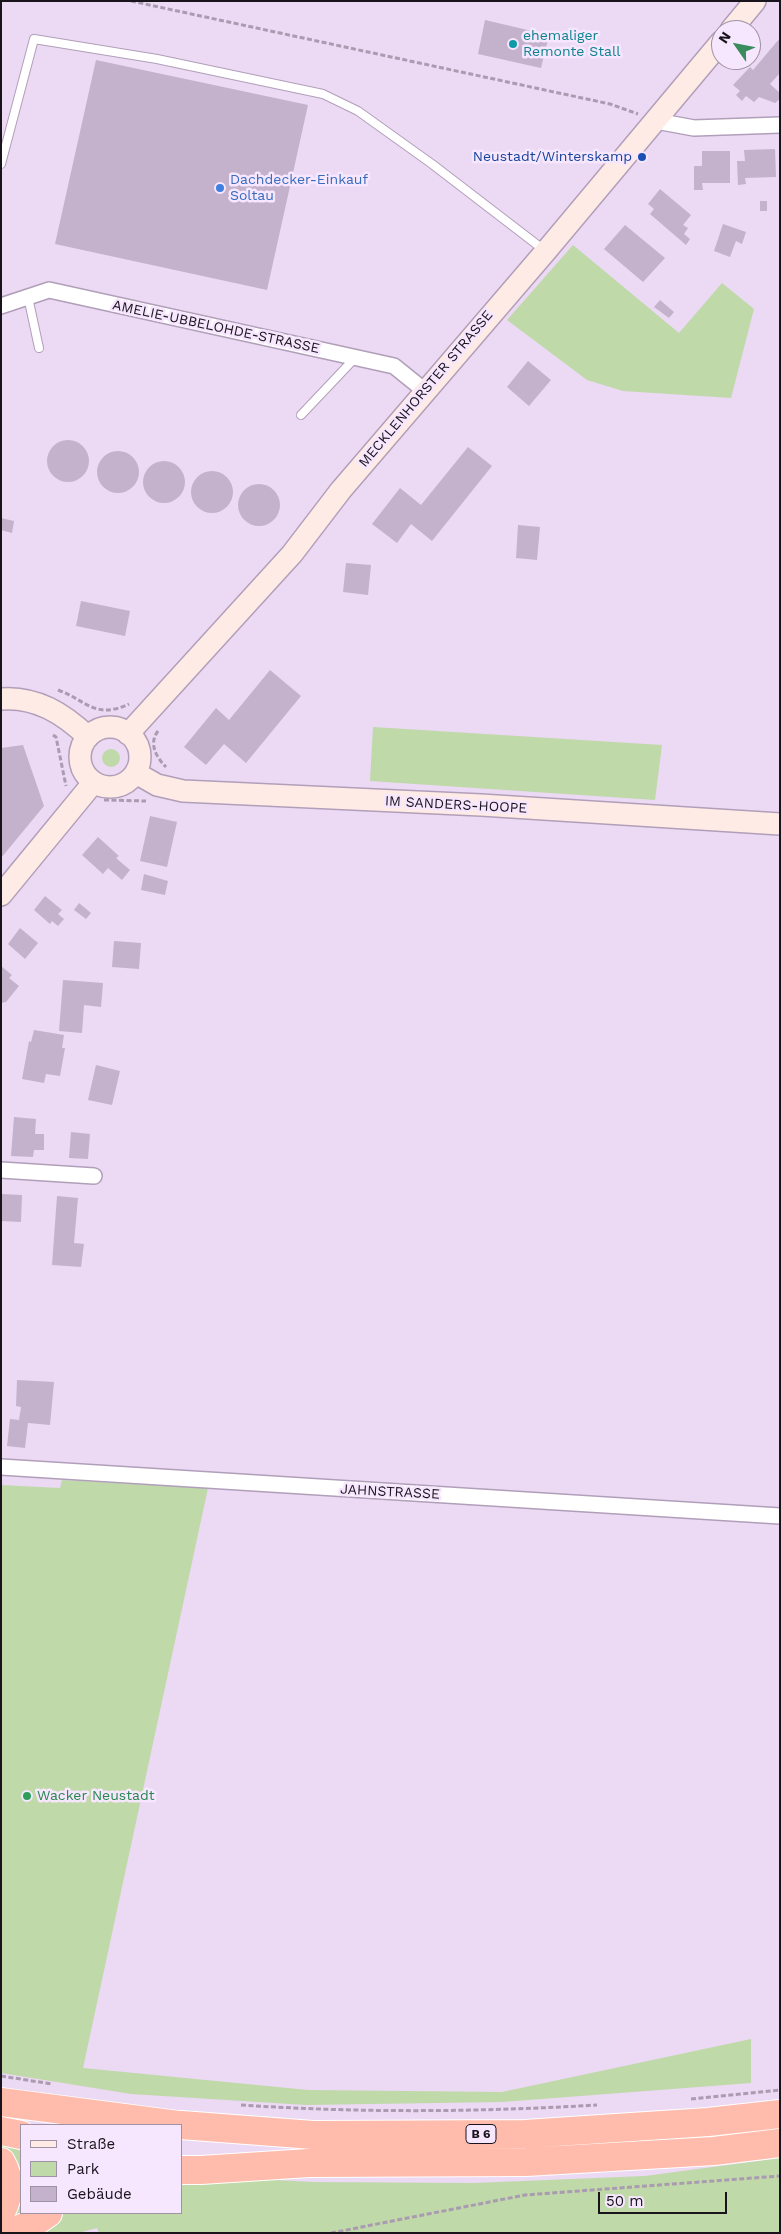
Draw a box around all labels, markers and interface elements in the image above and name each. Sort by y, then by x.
north arrow [711,20,761,70]
place label: ehemaliger Remonte Stall [523,28,621,60]
text: N [715,29,734,46]
marker: ehemaliger Remonte Stall [507,38,519,50]
place label: Neustadt/Winterskamp [473,149,632,165]
marker: Neustadt/Winterskamp [636,151,648,163]
place label: Dachdecker-Einkauf Soltau [230,172,368,204]
marker: Dachdecker-Einkauf Soltau [214,182,226,194]
street label: AMELIE-UBBELOHDE-STRASSE [111,297,321,357]
street label: MECKLENHORSTER STRASSE [355,307,497,471]
street label: IM SANDERS-HOOPE [384,793,528,817]
street label: JAHNSTRASSE [340,1481,440,1503]
place label: Wacker Neustadt [37,1788,155,1804]
marker: Wacker Neustadt [21,1790,33,1802]
legend [20,2124,182,2214]
road number: B 6 [466,2124,496,2144]
text: Straße [67,2135,115,2153]
text: Park [67,2160,99,2178]
scale bar [601,2182,730,2214]
text: Gebäude [67,2185,132,2203]
text: 50 m [606,2192,643,2210]

